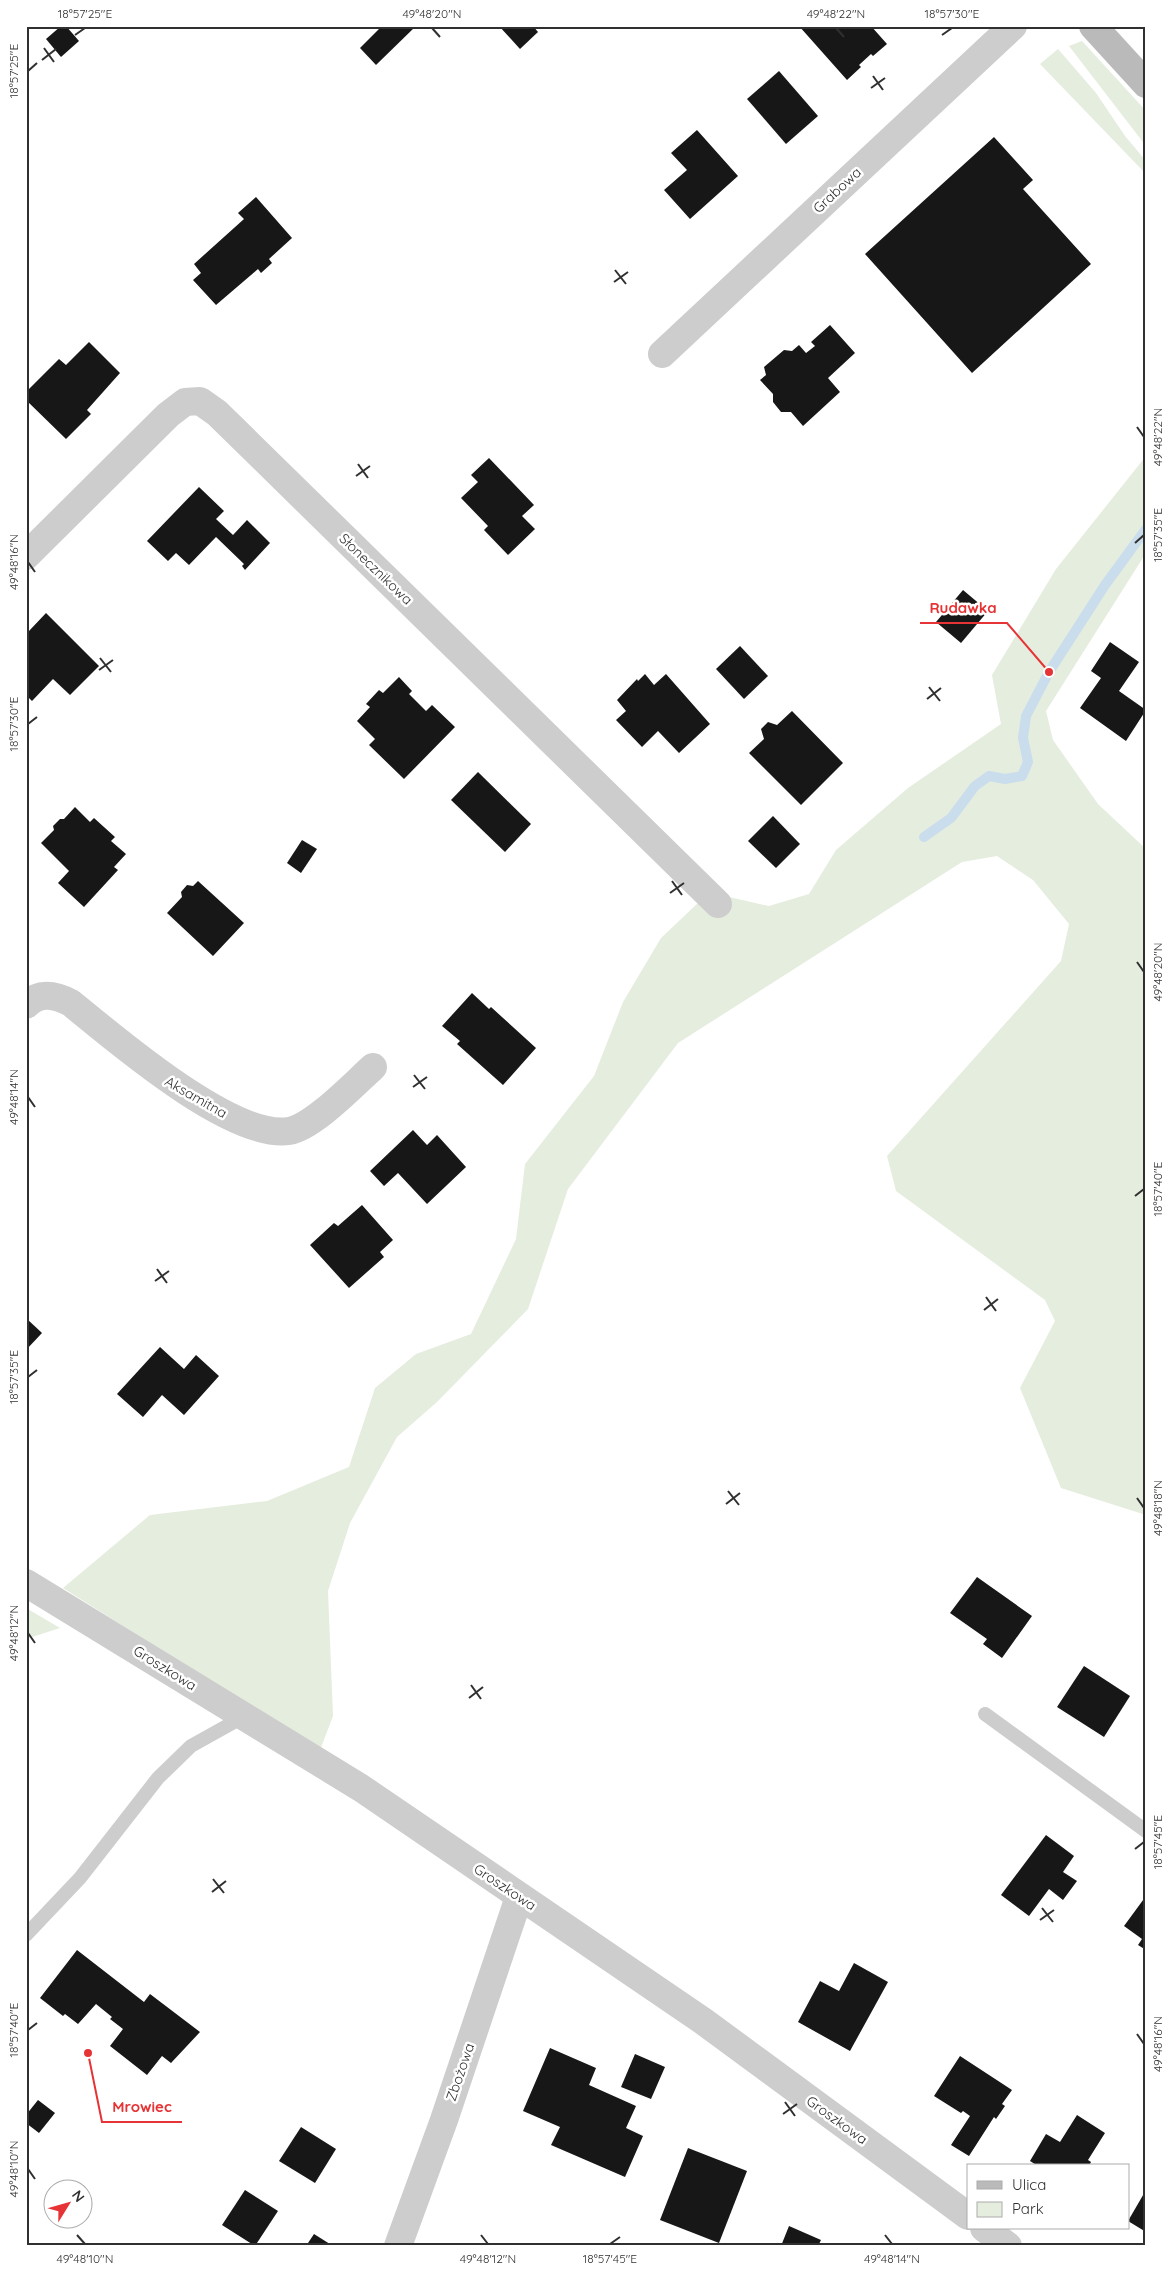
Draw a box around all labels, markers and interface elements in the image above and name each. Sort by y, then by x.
text: 18°57'25"E [58,6,112,21]
text: 49°48'20"N [402,6,462,21]
text: 49°48'22"N [807,6,865,21]
text: 18°57'30"E [925,6,980,21]
text: 18°57'25"E [6,44,21,98]
street label: Grabowa [809,163,865,217]
text: 49°48'22"N [1150,408,1165,466]
text: 18°57'35"E [1150,508,1165,562]
street label: Słonecznikowa [335,529,417,609]
text: 49°48'16"N [6,534,21,590]
callout: Rudawka [920,593,1007,623]
text: Rudawka [929,598,997,617]
text: 18°57'30"E [6,696,21,751]
text: 49°48'20"N [1150,942,1165,1002]
text: 49°48'14"N [6,1069,21,1125]
street label: Aksamitna [162,1072,230,1122]
text: 18°57'40"E [1150,1161,1165,1216]
text: 18°57'35"E [6,1350,21,1404]
text: 49°48'18"N [1150,1480,1165,1536]
text: 49°48'12"N [6,1605,21,1661]
street label: Groszkowa [130,1641,200,1695]
text: 18°57'45"E [1150,1815,1165,1869]
street label: Groszkowa [470,1860,540,1914]
text: 18°57'40"E [6,2002,21,2057]
text: 49°48'16"N [1150,2016,1165,2072]
street label: Zbożowa [442,2041,478,2103]
callout: Mrowiec [102,2092,182,2122]
street label: Groszkowa [803,2092,871,2148]
text: Mrowiec [112,2097,172,2116]
text: 49°48'10"N [6,2141,21,2197]
legend [967,2164,1130,2230]
text: Ulica [1012,2175,1046,2194]
north arrow [42,2180,92,2230]
text: N [68,2187,89,2206]
text: Park [1012,2199,1044,2218]
text: 49°48'10"N [57,2251,113,2266]
text: 49°48'12"N [460,2251,516,2266]
text: 18°57'45"E [583,2251,637,2266]
text: 49°48'14"N [864,2251,920,2266]

